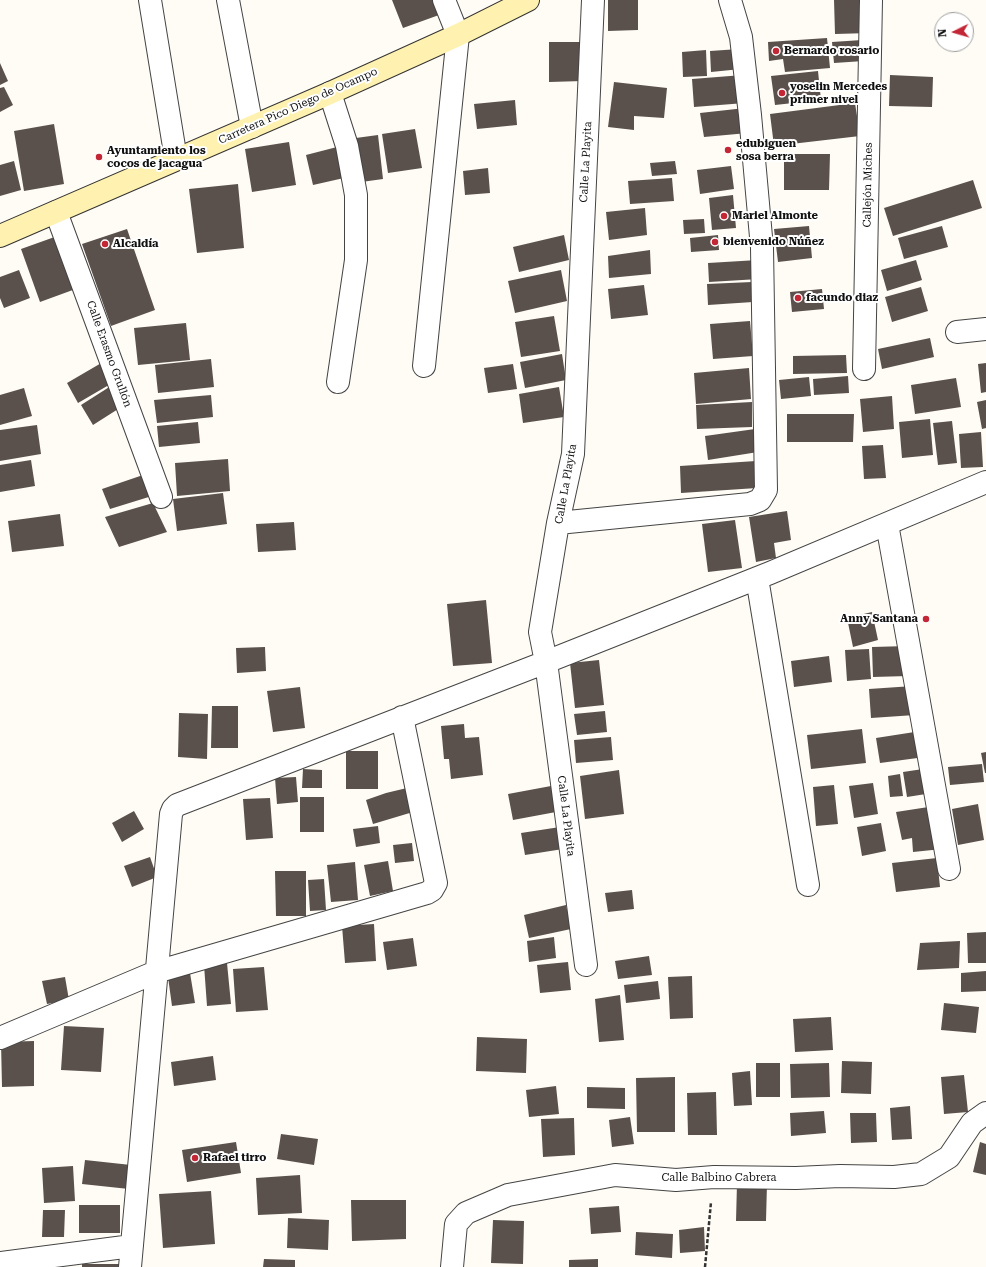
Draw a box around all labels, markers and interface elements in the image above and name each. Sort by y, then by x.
north arrow [934,12,974,52]
text: N [936,28,949,38]
place label: Bernardo rosario [784,44,879,58]
marker: Bernardo rosario [771,46,781,56]
street label: Carretera Pico Diego de Ocampo [216,65,380,147]
place label: yoselin Mercedes primer nivel [790,80,887,106]
marker: yoselin Mercedes primer nivel [777,88,787,98]
street label: Calle La Playita [577,121,595,203]
place label: edubiguen sosa berra [736,137,796,163]
street label: Callejón Miches [861,142,875,228]
place label: Ayuntamiento los cocos de jacagua [107,144,206,170]
marker: edubiguen sosa berra [723,145,733,155]
marker: Ayuntamiento los cocos de jacagua [94,152,104,162]
place label: Mariel Almonte [732,209,818,223]
marker: Mariel Almonte [719,211,729,221]
place label: bienvenido Núñez [723,235,824,249]
place label: Alcaldía [113,237,159,251]
marker: bienvenido Núñez [710,237,720,247]
marker: Alcaldía [100,239,110,249]
place label: facundo diaz [806,291,878,305]
marker: facundo diaz [793,293,803,303]
street label: Calle Erasmo Grullón [84,299,134,409]
street label: Calle La Playita [552,443,580,525]
place label: Anny Santana [840,612,918,626]
marker: Anny Santana [921,614,931,624]
street label: Calle La Playita [554,775,578,857]
place label: Rafael tirro [203,1151,266,1165]
marker: Rafael tirro [190,1153,200,1163]
street label: Calle Balbino Cabrera [661,1171,777,1185]

